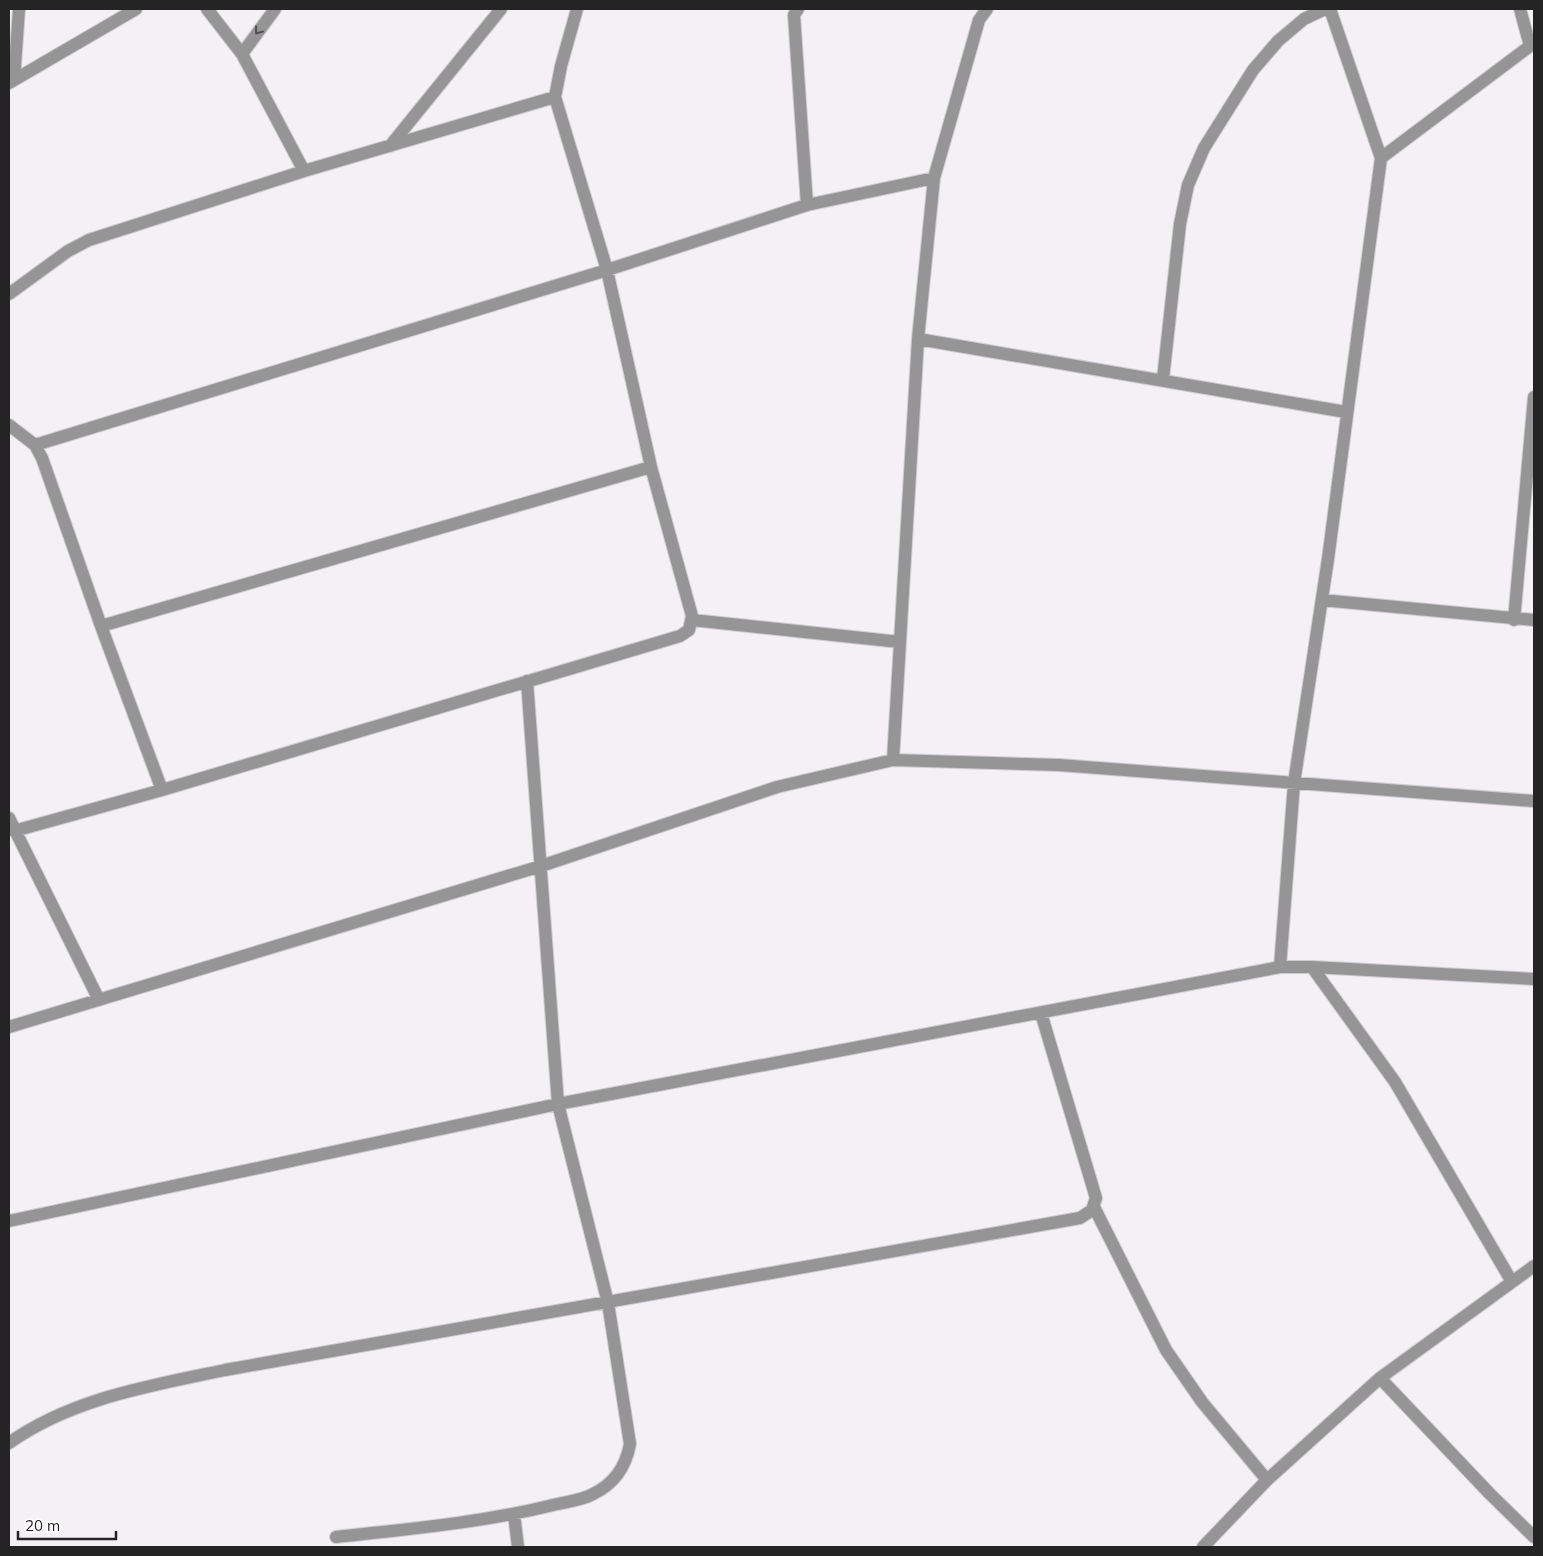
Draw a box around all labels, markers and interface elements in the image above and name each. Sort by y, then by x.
one-way arrow [256,25,264,34]
scale bar [18,1508,115,1540]
text: 20 m [25,1516,60,1535]

